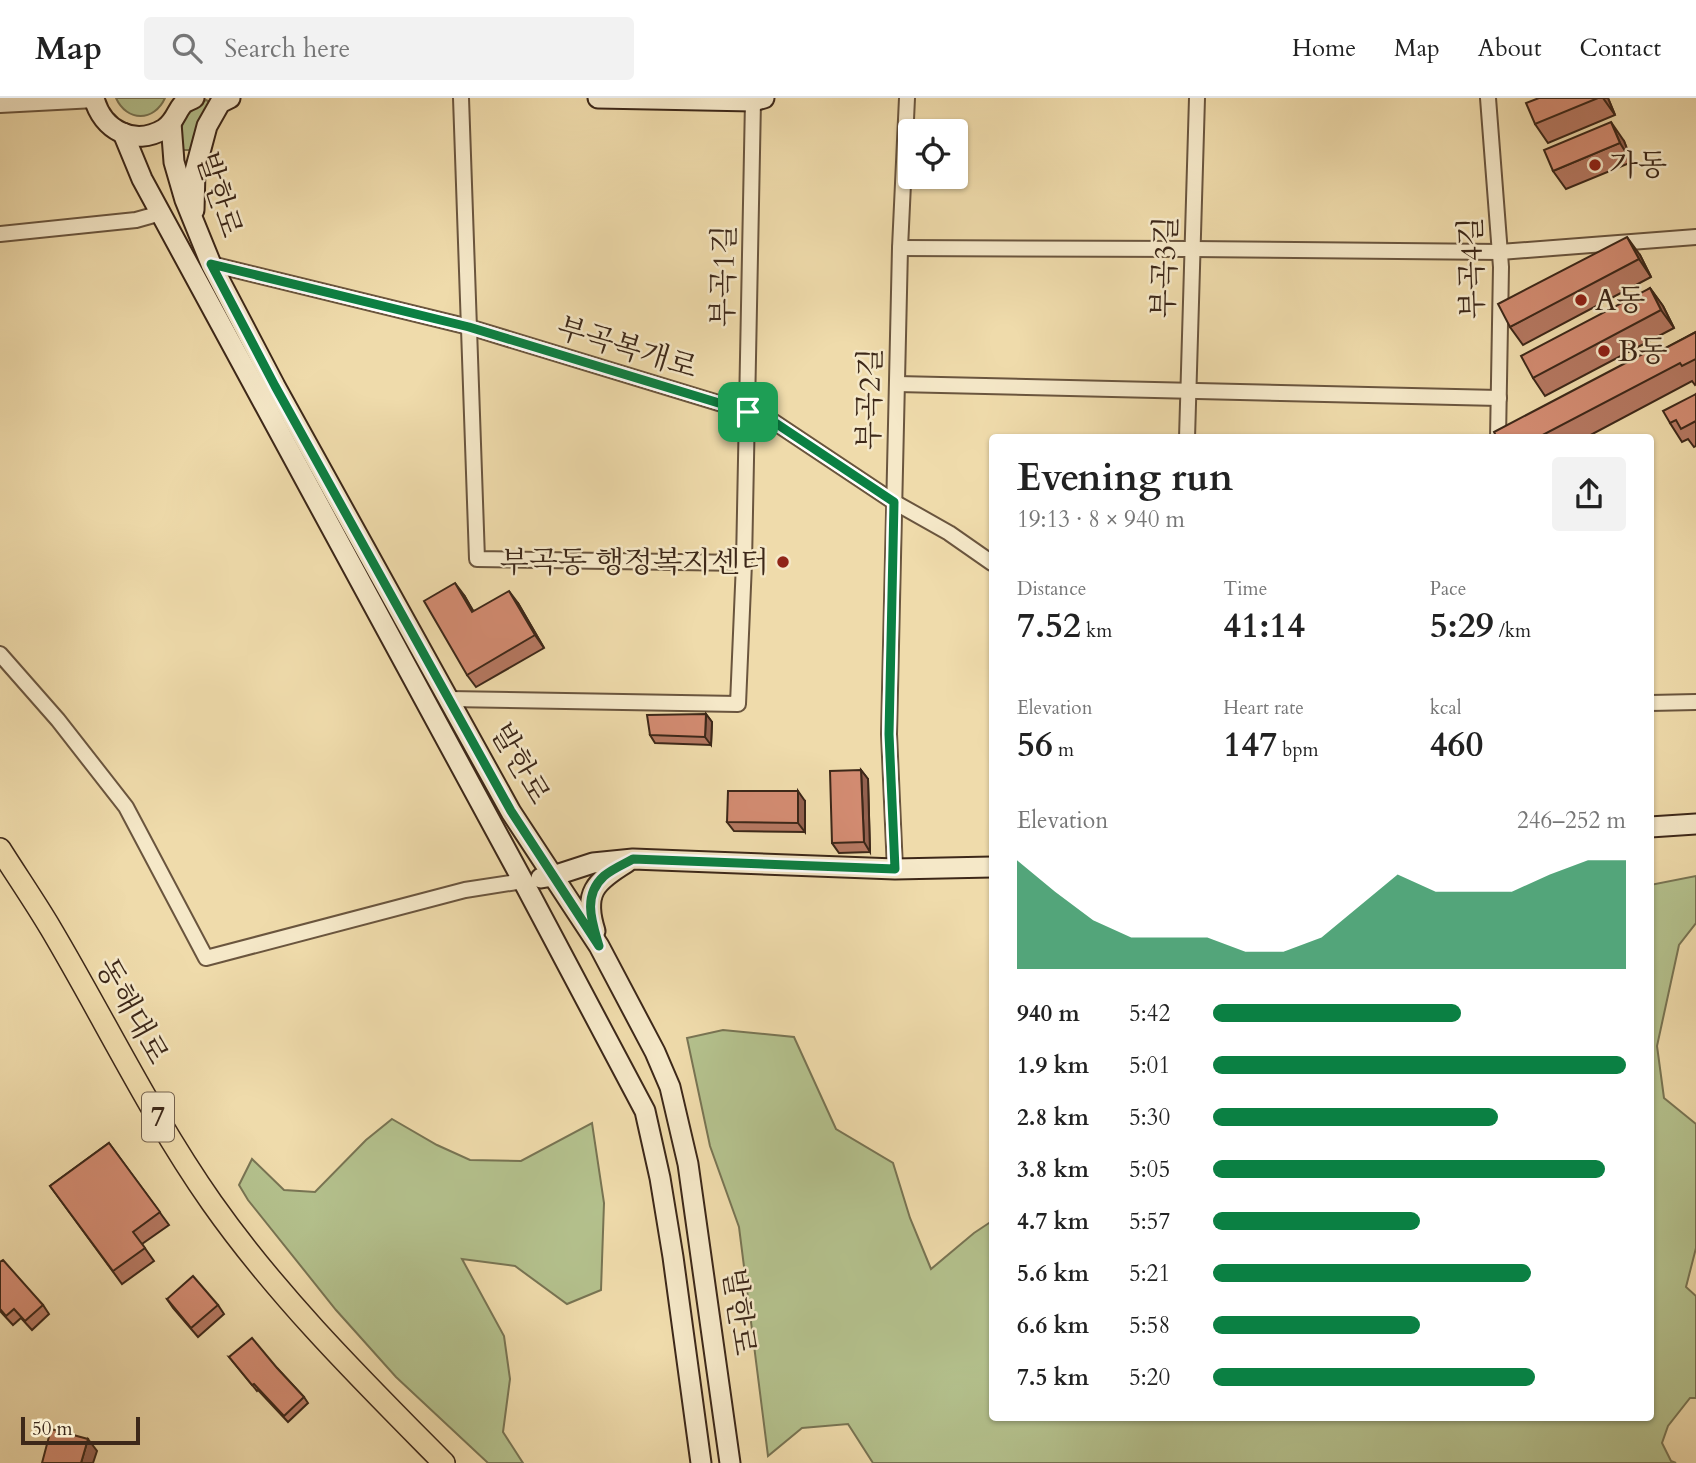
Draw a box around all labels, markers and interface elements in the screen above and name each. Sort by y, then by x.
search box [144,17,634,80]
text: Map [35,26,102,71]
icon: search [168,29,206,67]
text: Search here [224,31,350,66]
text: Home [1292,32,1356,65]
text: Map [1394,32,1440,65]
text: About [1478,32,1542,65]
text: Contact [1580,32,1661,65]
map controls [898,119,968,189]
button: locate [898,119,968,189]
place label: 가동 [1609,145,1667,186]
street label: 발한로 [186,147,252,243]
marker: 가동 [1587,157,1603,173]
street label: 부곡3길 [1143,215,1187,319]
street label: 부곡4길 [1451,216,1493,320]
street label: 부곡1길 [703,224,745,328]
place label: A동 [1595,280,1645,321]
marker: A동 [1573,292,1589,308]
street label: 부곡복개로 [552,307,702,389]
place label: B동 [1618,331,1667,372]
marker: B동 [1596,343,1612,359]
street label: 부곡2길 [849,347,891,451]
pin [718,382,778,442]
icon: arrive [729,393,767,431]
text: Evening run [1017,452,1233,504]
button: share [1552,457,1626,531]
text: 19:13 · 8 × 940 m [1017,504,1185,535]
place label: 부곡동 행정복지센터 [500,542,769,583]
marker: 부곡동 행정복지센터 [775,554,791,570]
text: Distance [1017,576,1086,602]
text: Time [1223,576,1267,602]
text: Pace [1430,576,1466,602]
text: 7.52 [1017,602,1081,650]
text: 41:14 [1223,602,1305,650]
text: 5:29 [1430,602,1494,650]
text: km [1081,618,1112,644]
text: /km [1494,618,1531,644]
text: Elevation [1017,695,1092,721]
text: Heart rate [1223,695,1304,721]
text: kcal [1430,695,1462,721]
street label: 발한로 [481,716,559,812]
text: 56 [1017,721,1053,769]
text: 147 [1223,721,1277,769]
text: 460 [1430,721,1483,769]
text: m [1053,737,1074,763]
text: bpm [1277,737,1319,763]
text: Elevation [1017,805,1108,836]
text: 246–252 m [1517,805,1626,836]
street label: 동해대로 [86,950,178,1072]
text: 940 m [1017,998,1080,1029]
text: 5:42 [1129,998,1170,1029]
text: 1.9 km [1017,1050,1089,1081]
text: 5:01 [1129,1050,1170,1081]
road number: 7 [142,1093,174,1142]
text: 2.8 km [1017,1102,1089,1133]
text: 5:30 [1129,1102,1170,1133]
text: 3.8 km [1017,1154,1089,1185]
text: 5:05 [1129,1154,1170,1185]
text: 4.7 km [1017,1206,1089,1237]
text: 5:57 [1129,1206,1170,1237]
text: 5.6 km [1017,1258,1089,1289]
text: 5:21 [1129,1258,1170,1289]
street label: 발한로 [713,1266,765,1358]
text: 6.6 km [1017,1310,1089,1341]
text: 5:58 [1129,1310,1170,1341]
text: 7.5 km [1017,1362,1089,1393]
text: 5:20 [1129,1362,1170,1393]
scale bar [21,1414,140,1446]
text: 50 m [32,1416,73,1442]

